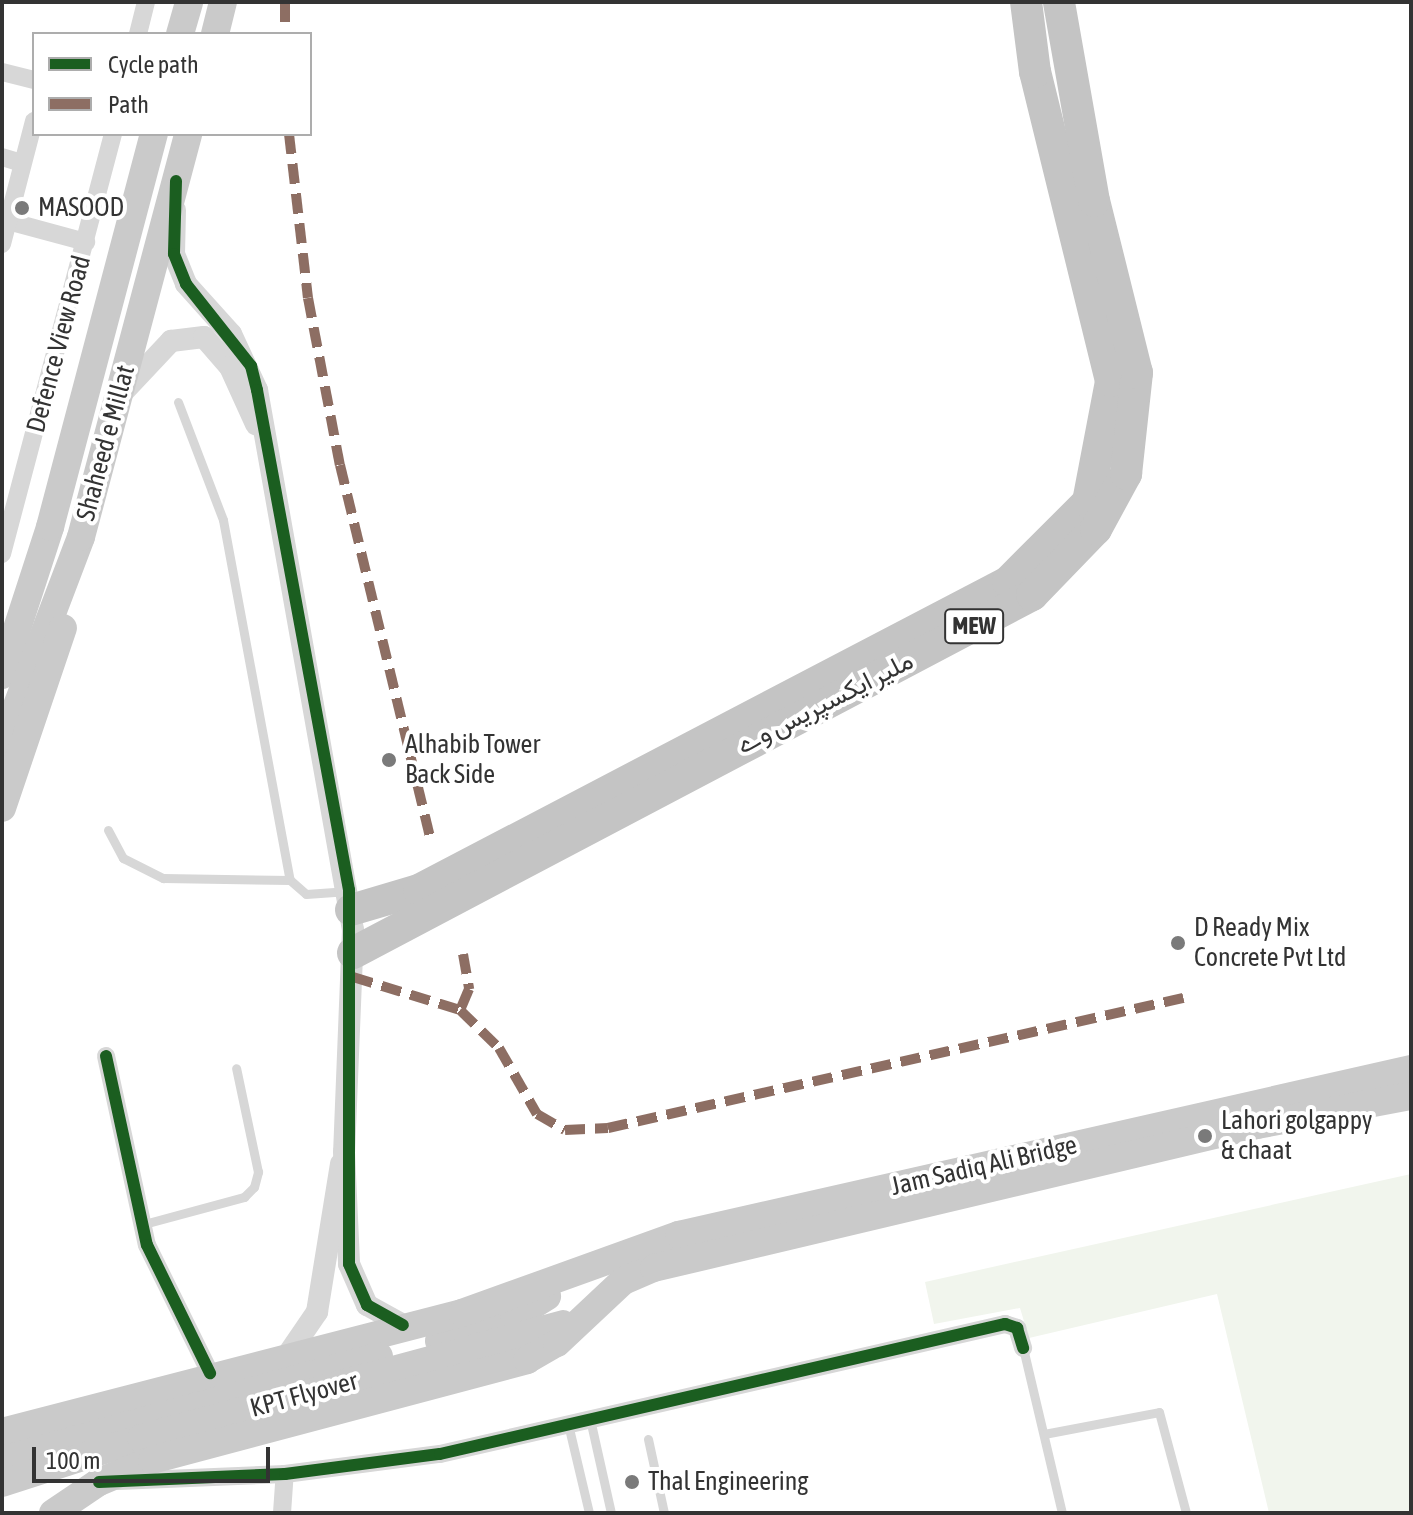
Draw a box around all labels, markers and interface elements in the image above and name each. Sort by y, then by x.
legend [32,32,312,136]
text: Cycle path [108,51,199,78]
text: Path [108,91,149,118]
place label: MASOOD [38,192,124,224]
marker: MASOOD [13,199,31,217]
street label: Defence View Road [20,252,98,436]
street label: Shaheed e Millat [70,362,142,524]
road number: MEW [944,606,1004,646]
street label: ملیر ایکسپریس وے [731,645,919,761]
place label: Alhabib Tower Back Side [405,729,540,790]
marker: Alhabib Tower Back Side [380,751,398,769]
place label: D Ready Mix Concrete Pvt Ltd [1194,912,1346,974]
marker: D Ready Mix Concrete Pvt Ltd [1169,934,1187,952]
place label: Lahori golgappy & chaat [1221,1105,1372,1166]
marker: Lahori golgappy & chaat [1196,1127,1214,1145]
street label: Jam Sadiq Ali Bridge [888,1129,1080,1203]
street label: KPT Flyover [247,1366,361,1424]
scale bar [36,1431,274,1481]
text: 100 m [46,1447,100,1474]
place label: Thal Engineering [648,1466,808,1498]
marker: Thal Engineering [623,1473,641,1491]

